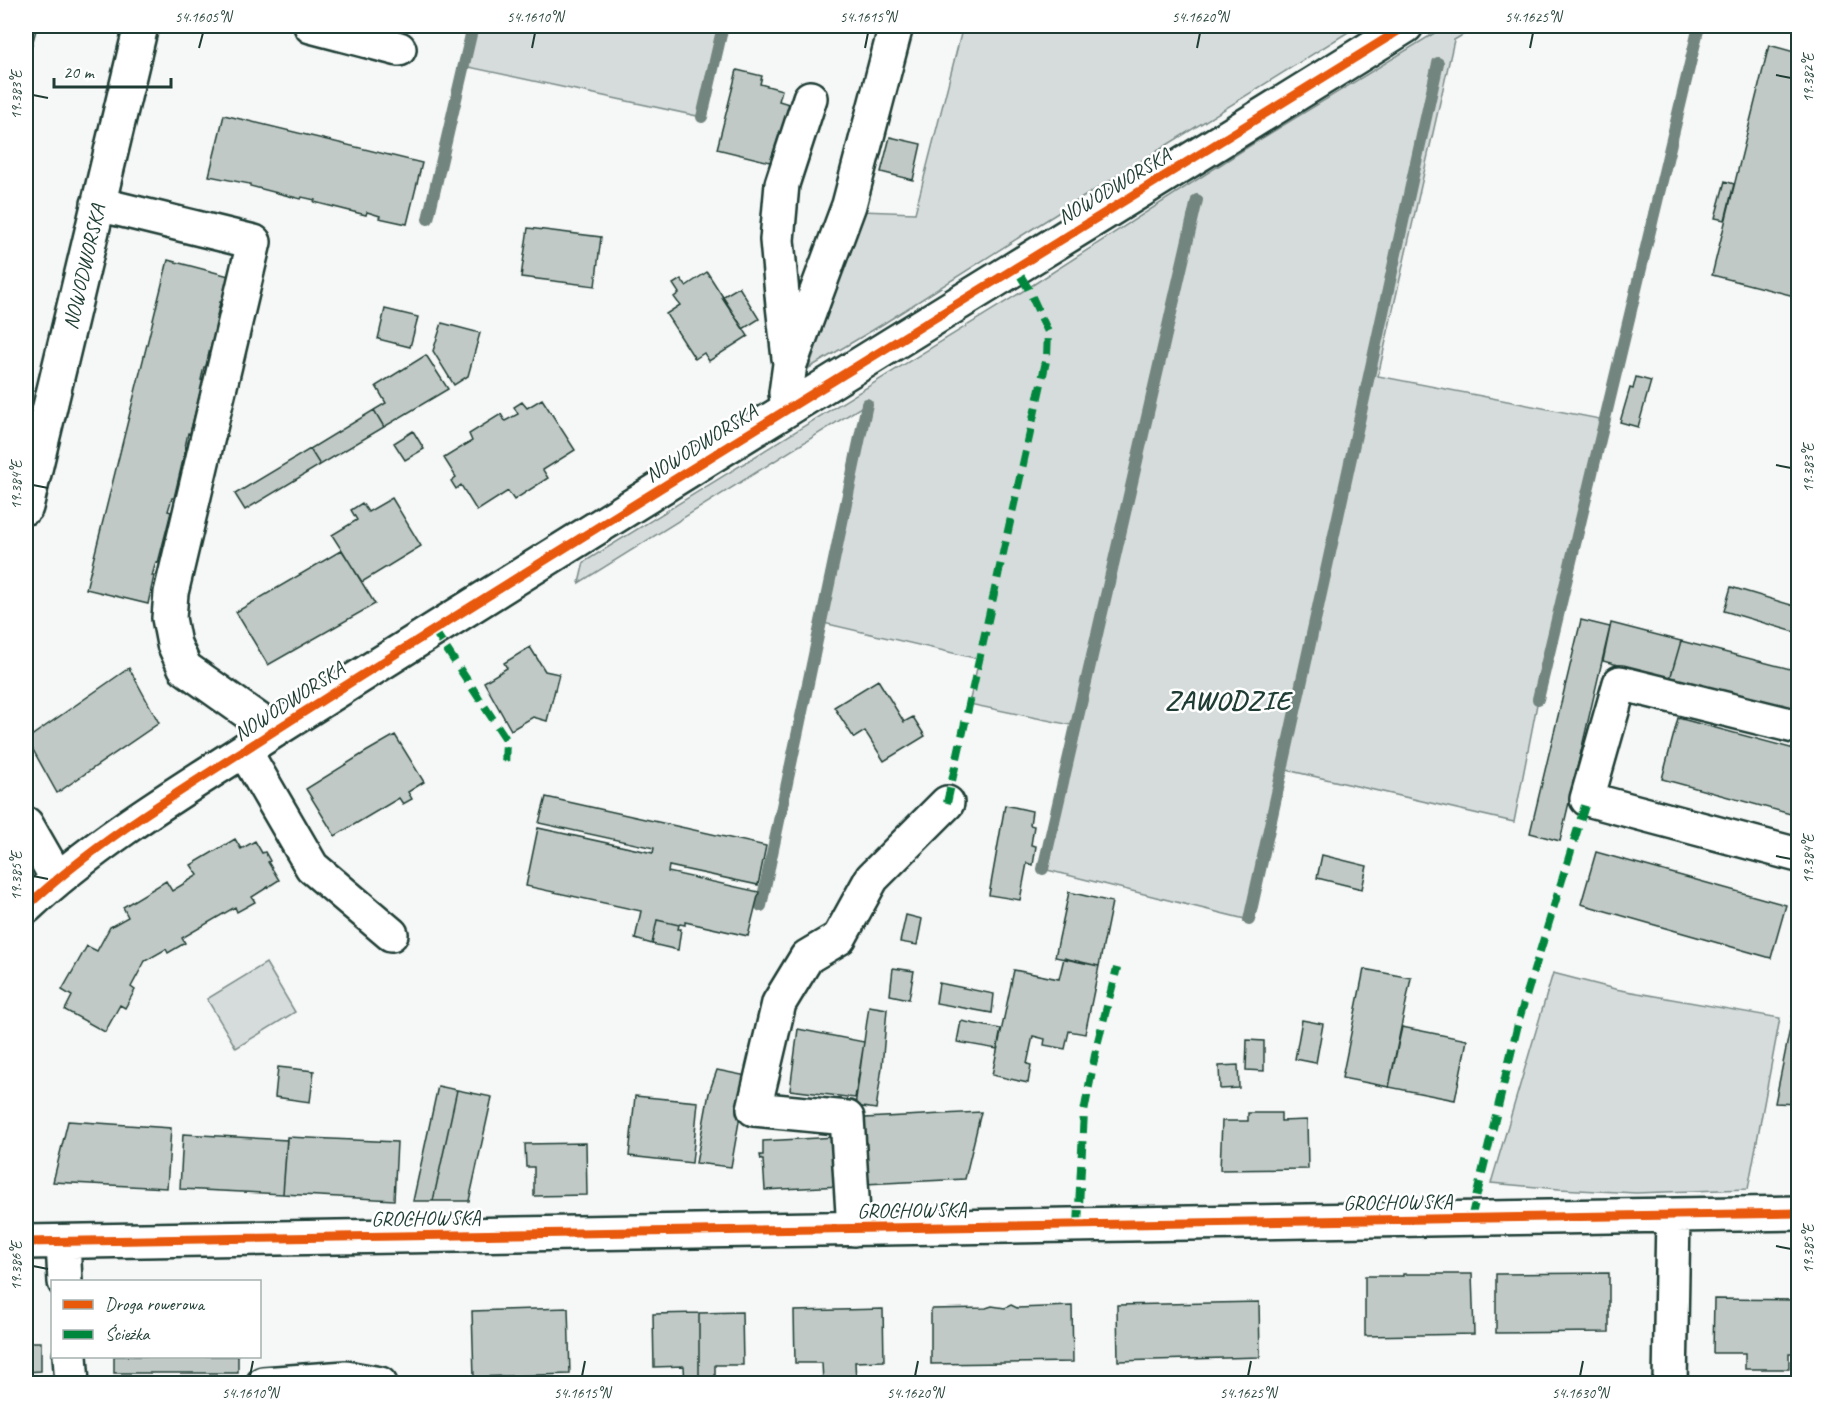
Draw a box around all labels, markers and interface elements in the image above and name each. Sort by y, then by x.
text: 54.1605°N [175,8,234,27]
text: 54.1610°N [507,8,566,27]
text: 54.1615°N [840,8,899,27]
text: 54.1620°N [1172,8,1231,27]
text: 54.1625°N [1505,8,1564,27]
scale bar [54,51,171,89]
text: 19.382°E [1799,51,1818,102]
text: 20 m [63,61,96,83]
text: 19.383°E [7,68,26,119]
street label: NOWODWORSKA [1053,141,1176,230]
street label: NOWODWORSKA [57,201,111,332]
street label: NOWODWORSKA [640,397,763,488]
text: 19.383°E [1799,441,1818,492]
text: 19.384°E [7,458,26,509]
street label: NOWODWORSKA [229,655,351,747]
district label: ZAWODZIE [1165,683,1293,717]
text: 19.384°E [1799,832,1818,883]
text: 19.385°E [7,849,26,900]
street label: GROCHOWSKA [1343,1188,1453,1216]
street label: GROCHOWSKA [857,1196,967,1224]
street label: GROCHOWSKA [371,1204,481,1232]
text: 19.385°E [1799,1222,1818,1273]
text: 19.386°E [7,1239,26,1290]
legend [51,1280,261,1358]
text: Droga rowerowa [105,1293,206,1315]
text: Ścieżka [105,1323,151,1345]
text: 54.1610°N [222,1384,281,1403]
text: 54.1615°N [554,1384,613,1403]
text: 54.1620°N [887,1384,946,1403]
text: 54.1625°N [1220,1384,1279,1403]
text: 54.1630°N [1552,1384,1611,1403]

